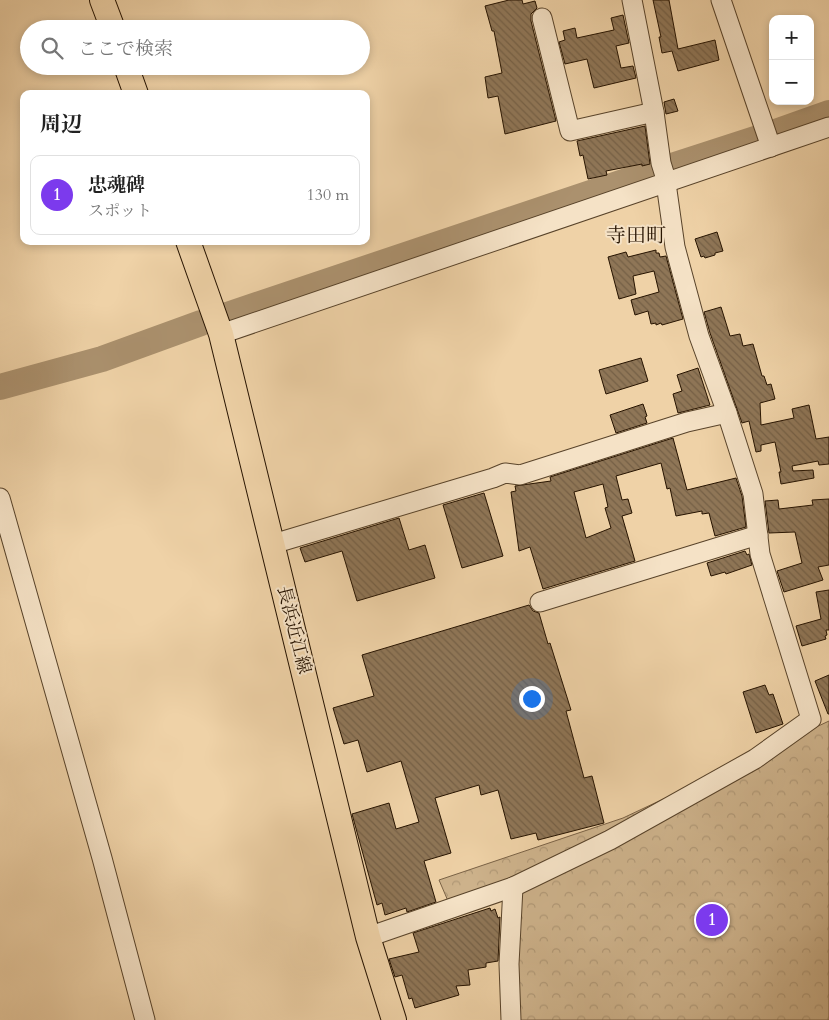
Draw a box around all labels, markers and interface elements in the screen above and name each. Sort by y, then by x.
map controls [769,15,814,105]
button: + [769,15,814,60]
search box [20,20,370,75]
icon: search [38,34,66,62]
text: ここで検索 [78,36,173,62]
button: − [769,60,814,105]
text: 周辺 [40,110,82,139]
text: 忠魂碑 [88,172,145,198]
text: 1 [53,184,61,206]
text: 130 m [307,184,349,206]
text: スポット [88,200,152,222]
district label: 寺田町 [606,222,666,249]
street label: 長浜近江線 [271,583,317,677]
your location [519,686,545,712]
pin: 1 [696,901,728,939]

